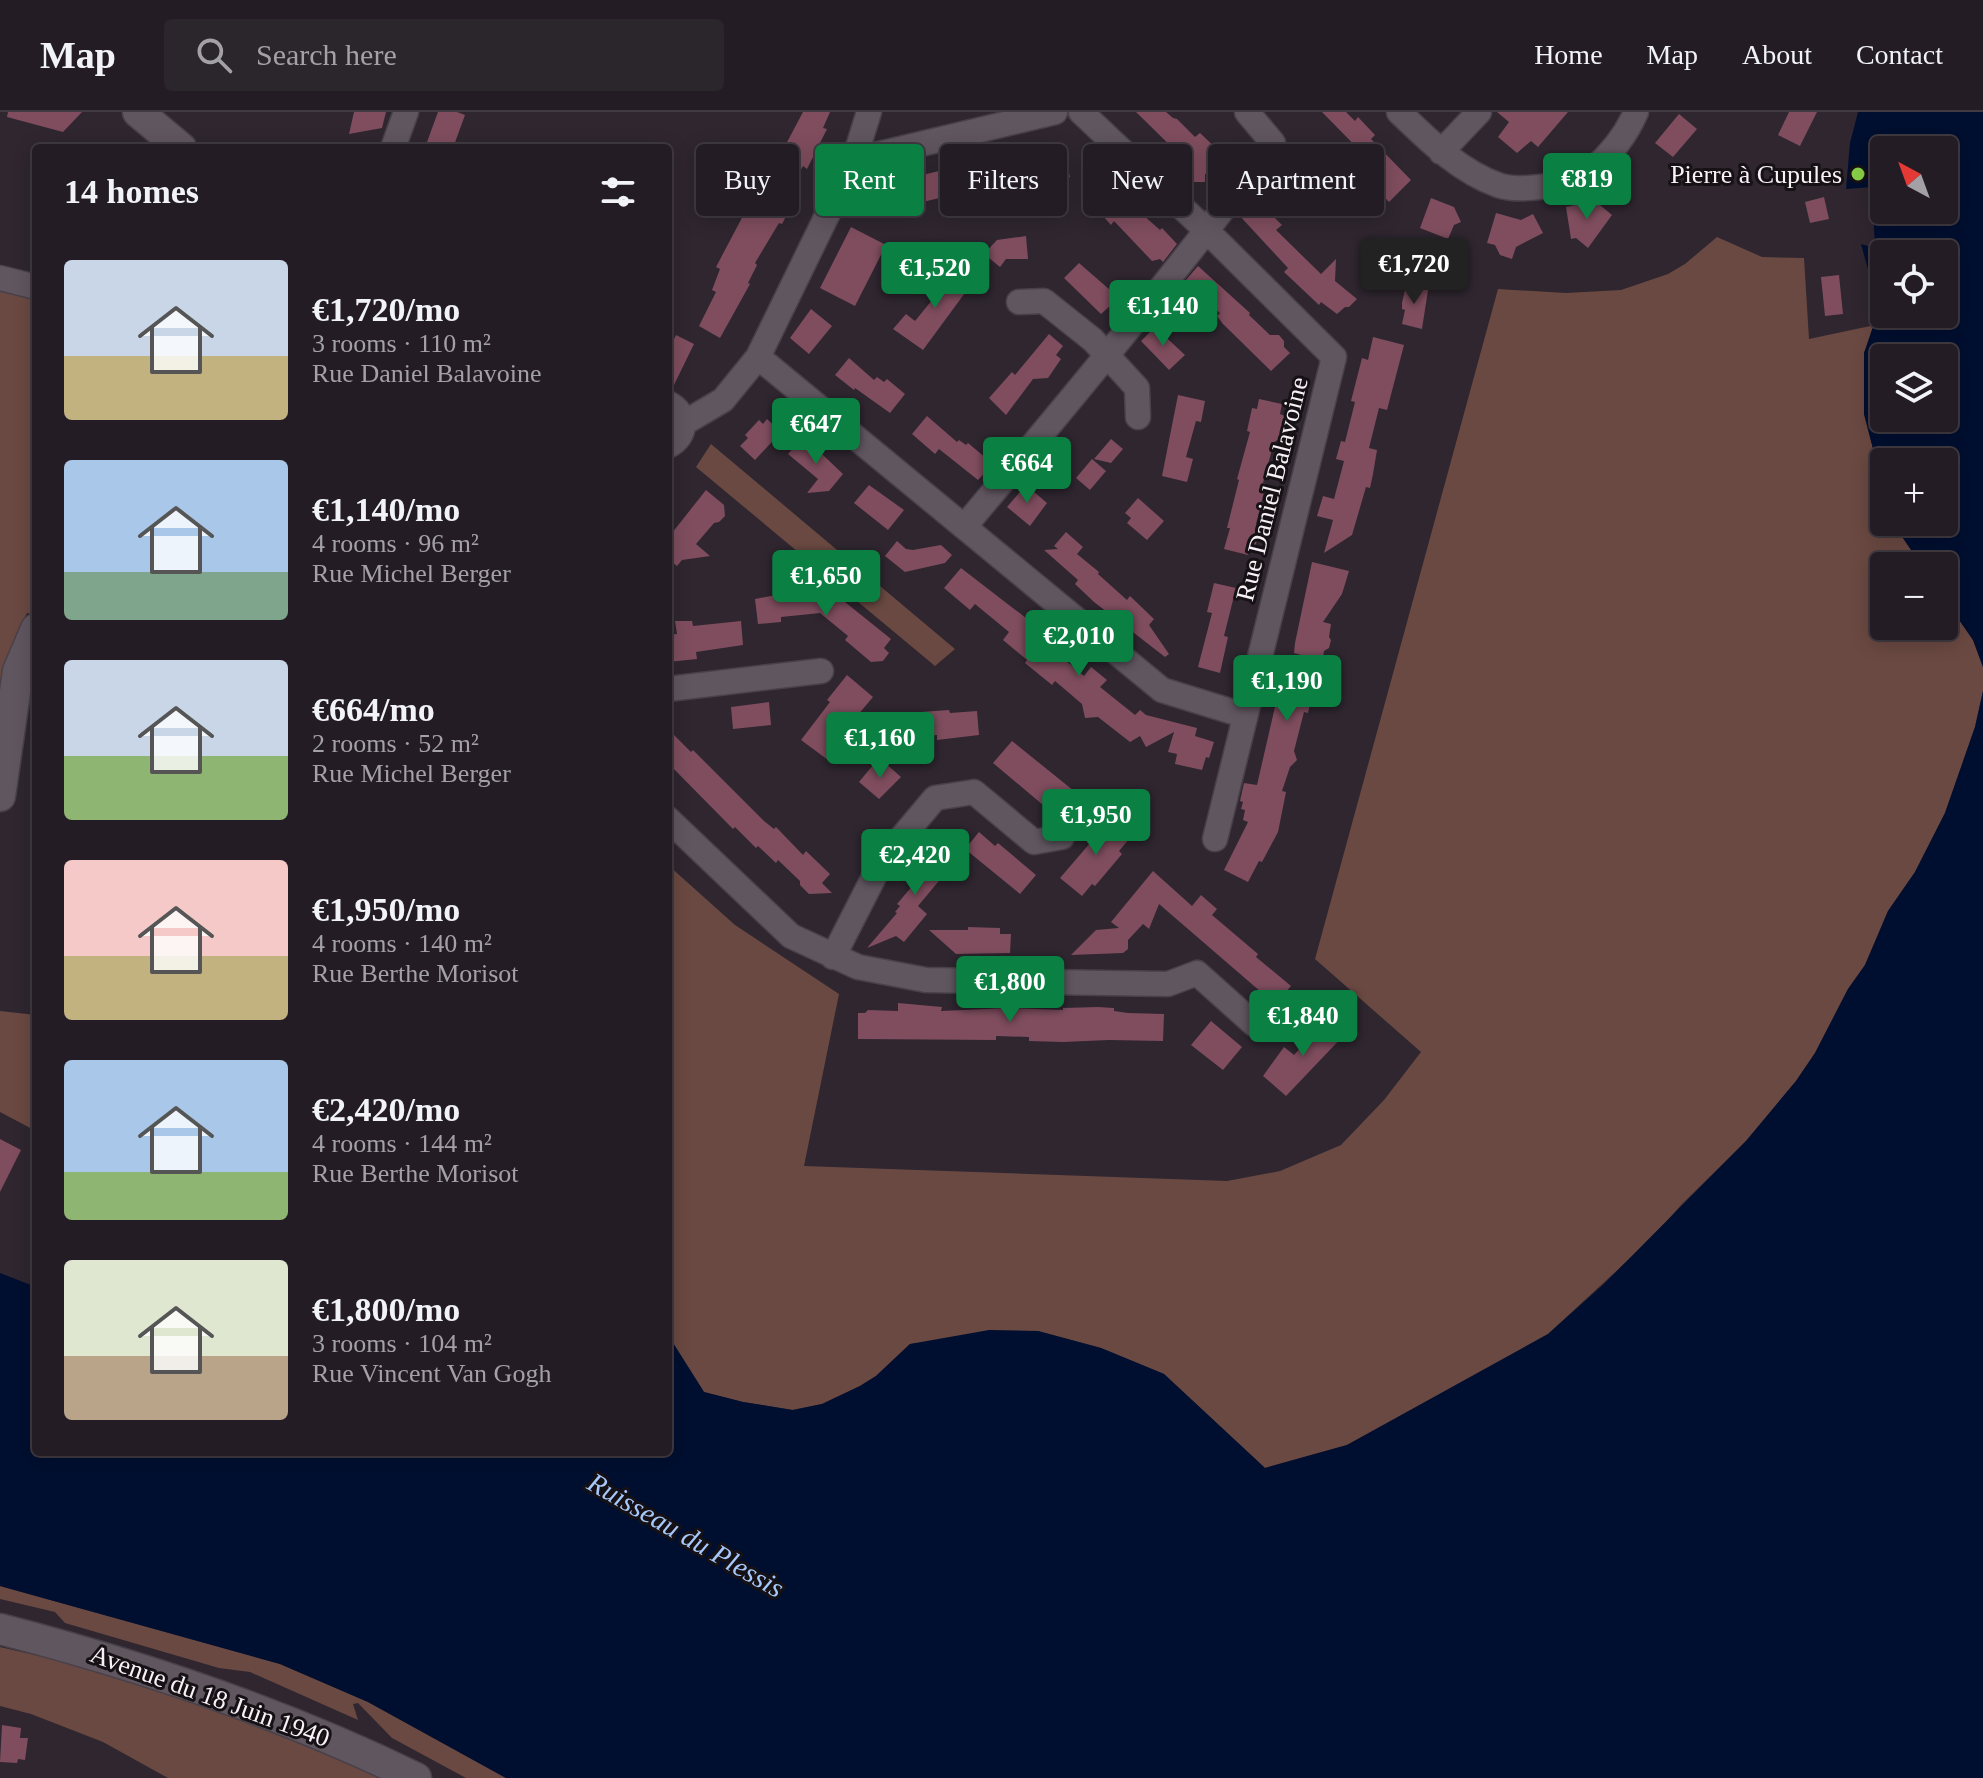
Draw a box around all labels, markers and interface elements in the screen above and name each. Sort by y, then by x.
search box [164,19,724,91]
icon: search [192,33,236,77]
text: Map [40,34,116,76]
text: Search here [256,38,397,71]
text: Home [1534,39,1603,70]
text: Map [1647,39,1698,70]
text: About [1742,39,1812,70]
text: Contact [1856,39,1943,70]
north arrow [1870,136,1958,224]
map controls [1870,136,1958,640]
chip: Buy [696,144,799,216]
chip: Rent [815,144,924,216]
chip: Filters [940,144,1067,216]
chip: New [1083,144,1192,216]
chip: Apartment [1208,144,1384,216]
pin: €819 [1540,153,1634,221]
place label: Pierre à Cupules [1670,160,1842,189]
text: €819 [1561,164,1613,193]
marker: Pierre à Cupules [1849,165,1867,183]
icon: filters [596,170,640,214]
text: 14 homes [64,173,199,210]
pin: €1,720 [1349,238,1479,306]
button: locate [1870,240,1958,328]
pin: €1,520 [870,242,1000,310]
text: €1,720 [1378,249,1450,278]
text: €1,520 [899,253,971,282]
pin: €1,140 [1098,280,1228,348]
text: €1,720/mo [312,291,460,328]
text: €1,140 [1127,291,1199,320]
icon: home [128,292,224,388]
text: 3 rooms · 110 m² [312,329,491,358]
button: layers [1870,344,1958,432]
text: Rue Daniel Balavoine [312,359,542,388]
street label: Rue Daniel Balavoine [1230,374,1314,604]
pin: €647 [769,398,863,466]
text: €647 [790,409,842,438]
pin: €664 [980,437,1074,505]
text: €664 [1001,448,1053,477]
button: + [1870,448,1958,536]
text: €1,140/mo [312,491,460,528]
icon: home [128,492,224,588]
text: 4 rooms · 96 m² [312,529,479,558]
pin: €1,650 [761,550,891,618]
button: − [1870,552,1958,640]
text: Rue Michel Berger [312,559,511,588]
text: €1,650 [790,561,862,590]
pin: €2,010 [1014,610,1144,678]
text: €2,010 [1043,621,1115,650]
pin: €1,190 [1222,655,1352,723]
text: €1,190 [1251,666,1323,695]
text: €664/mo [312,691,435,728]
icon: home [128,692,224,788]
pin: €1,160 [815,712,945,780]
text: €1,160 [844,723,916,752]
text: 2 rooms · 52 m² [312,729,479,758]
text: Rue Michel Berger [312,759,511,788]
pin: €1,950 [1031,789,1161,857]
text: €1,950 [1060,800,1132,829]
pin: €2,420 [850,829,980,897]
text: €2,420 [879,840,951,869]
text: €1,950/mo [312,891,460,928]
icon: home [128,892,224,988]
text: 4 rooms · 140 m² [312,929,492,958]
pin: €1,800 [945,956,1075,1024]
text: Rue Berthe Morisot [312,959,519,988]
text: €1,800 [974,967,1046,996]
pin: €1,840 [1238,990,1368,1058]
text: €1,840 [1267,1001,1339,1030]
text: €2,420/mo [312,1091,460,1128]
icon: home [128,1092,224,1188]
text: 4 rooms · 144 m² [312,1129,492,1158]
text: Rue Berthe Morisot [312,1159,519,1188]
text: €1,800/mo [312,1291,460,1328]
icon: home [128,1292,224,1388]
text: 3 rooms · 104 m² [312,1329,492,1358]
text: Rue Vincent Van Gogh [312,1359,551,1388]
water label: Ruisseau du Plessis [582,1466,789,1604]
street label: Avenue du 18 Juin 1940 [87,1639,333,1753]

